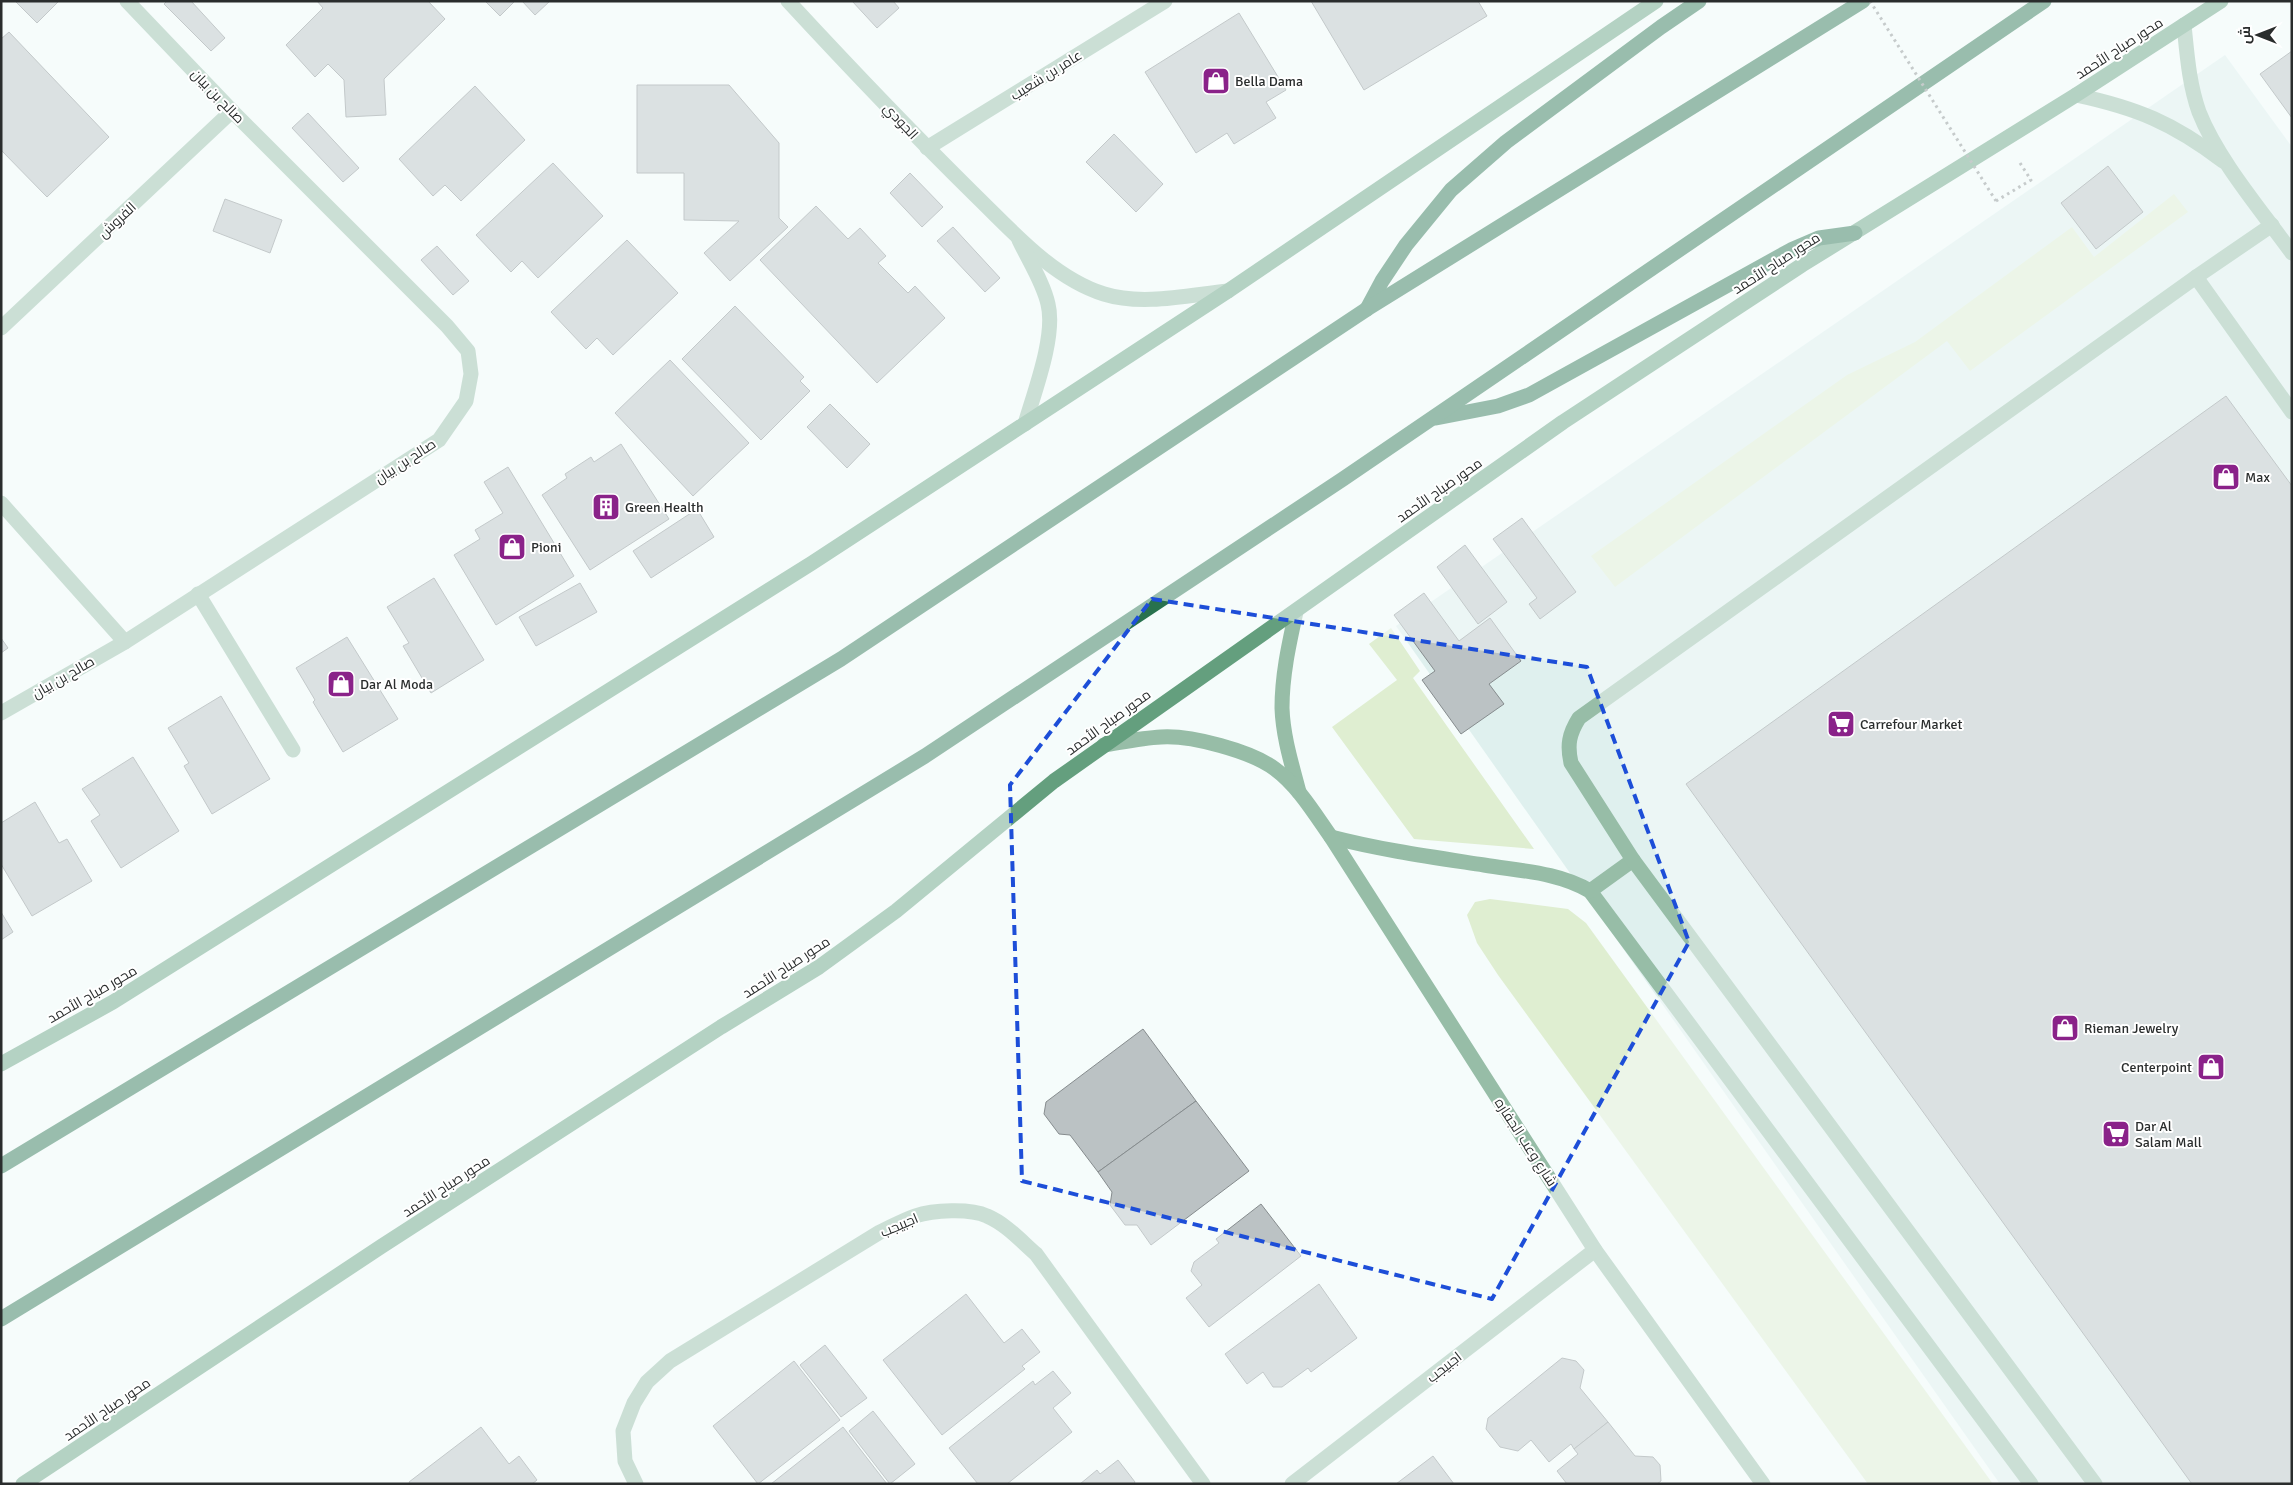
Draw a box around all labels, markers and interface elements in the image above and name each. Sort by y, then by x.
north arrow [2233,10,2283,60]
street label: محور صباح الأحمد [2072,14,2166,83]
text: ش [2237,26,2254,44]
street label: عامر بن شعيب [1007,47,1085,104]
street label: صالح بن بيان [187,66,248,127]
shop icon: Bella Dama [1201,66,1231,96]
place label: Bella Dama [1235,73,1303,90]
street label: الجودي [877,100,922,145]
street label: الفروش [95,199,140,242]
street label: محور صباح الأحمد [1729,229,1823,298]
street label: صالح بن بيان [372,435,439,487]
street label: محور صباح الأحمد [1393,455,1485,526]
shop icon: Max [2211,462,2241,492]
place label: Max [2245,469,2270,486]
building icon: Green Health [591,492,621,522]
place label: Green Health [625,499,704,516]
shop icon: Pioni [497,532,527,562]
place label: Pioni [531,539,561,556]
street label: صالح بن بيان [29,653,97,702]
shop icon: Dar Al Moda [326,669,356,699]
place label: Dar Al Moda [360,676,433,693]
street label: محور صباح الأحمد [1063,686,1154,759]
supermarket icon: Carrefour Market [1826,709,1856,739]
place label: Carrefour Market [1860,716,1963,733]
street label: محور صباح الأحمد [739,933,833,1002]
street label: محور صباح الأحمد [44,962,140,1027]
shop icon: Rieman Jewelry [2050,1013,2080,1043]
place label: Rieman Jewelry [2084,1020,2179,1037]
shop icon: Centerpoint [2196,1052,2226,1082]
place label: Centerpoint [2121,1059,2192,1076]
street label: شارع وعب الجفاره [1491,1095,1560,1190]
place label: Dar Al Salam Mall [2135,1118,2202,1151]
supermarket icon: Dar Al Salam Mall [2101,1119,2131,1149]
street label: محور صباح الأحمد [399,1152,493,1221]
street label: اجبيجب [878,1210,921,1241]
street label: اجبيجب [1423,1348,1465,1386]
street label: محور صباح الأحمد [61,1374,154,1445]

